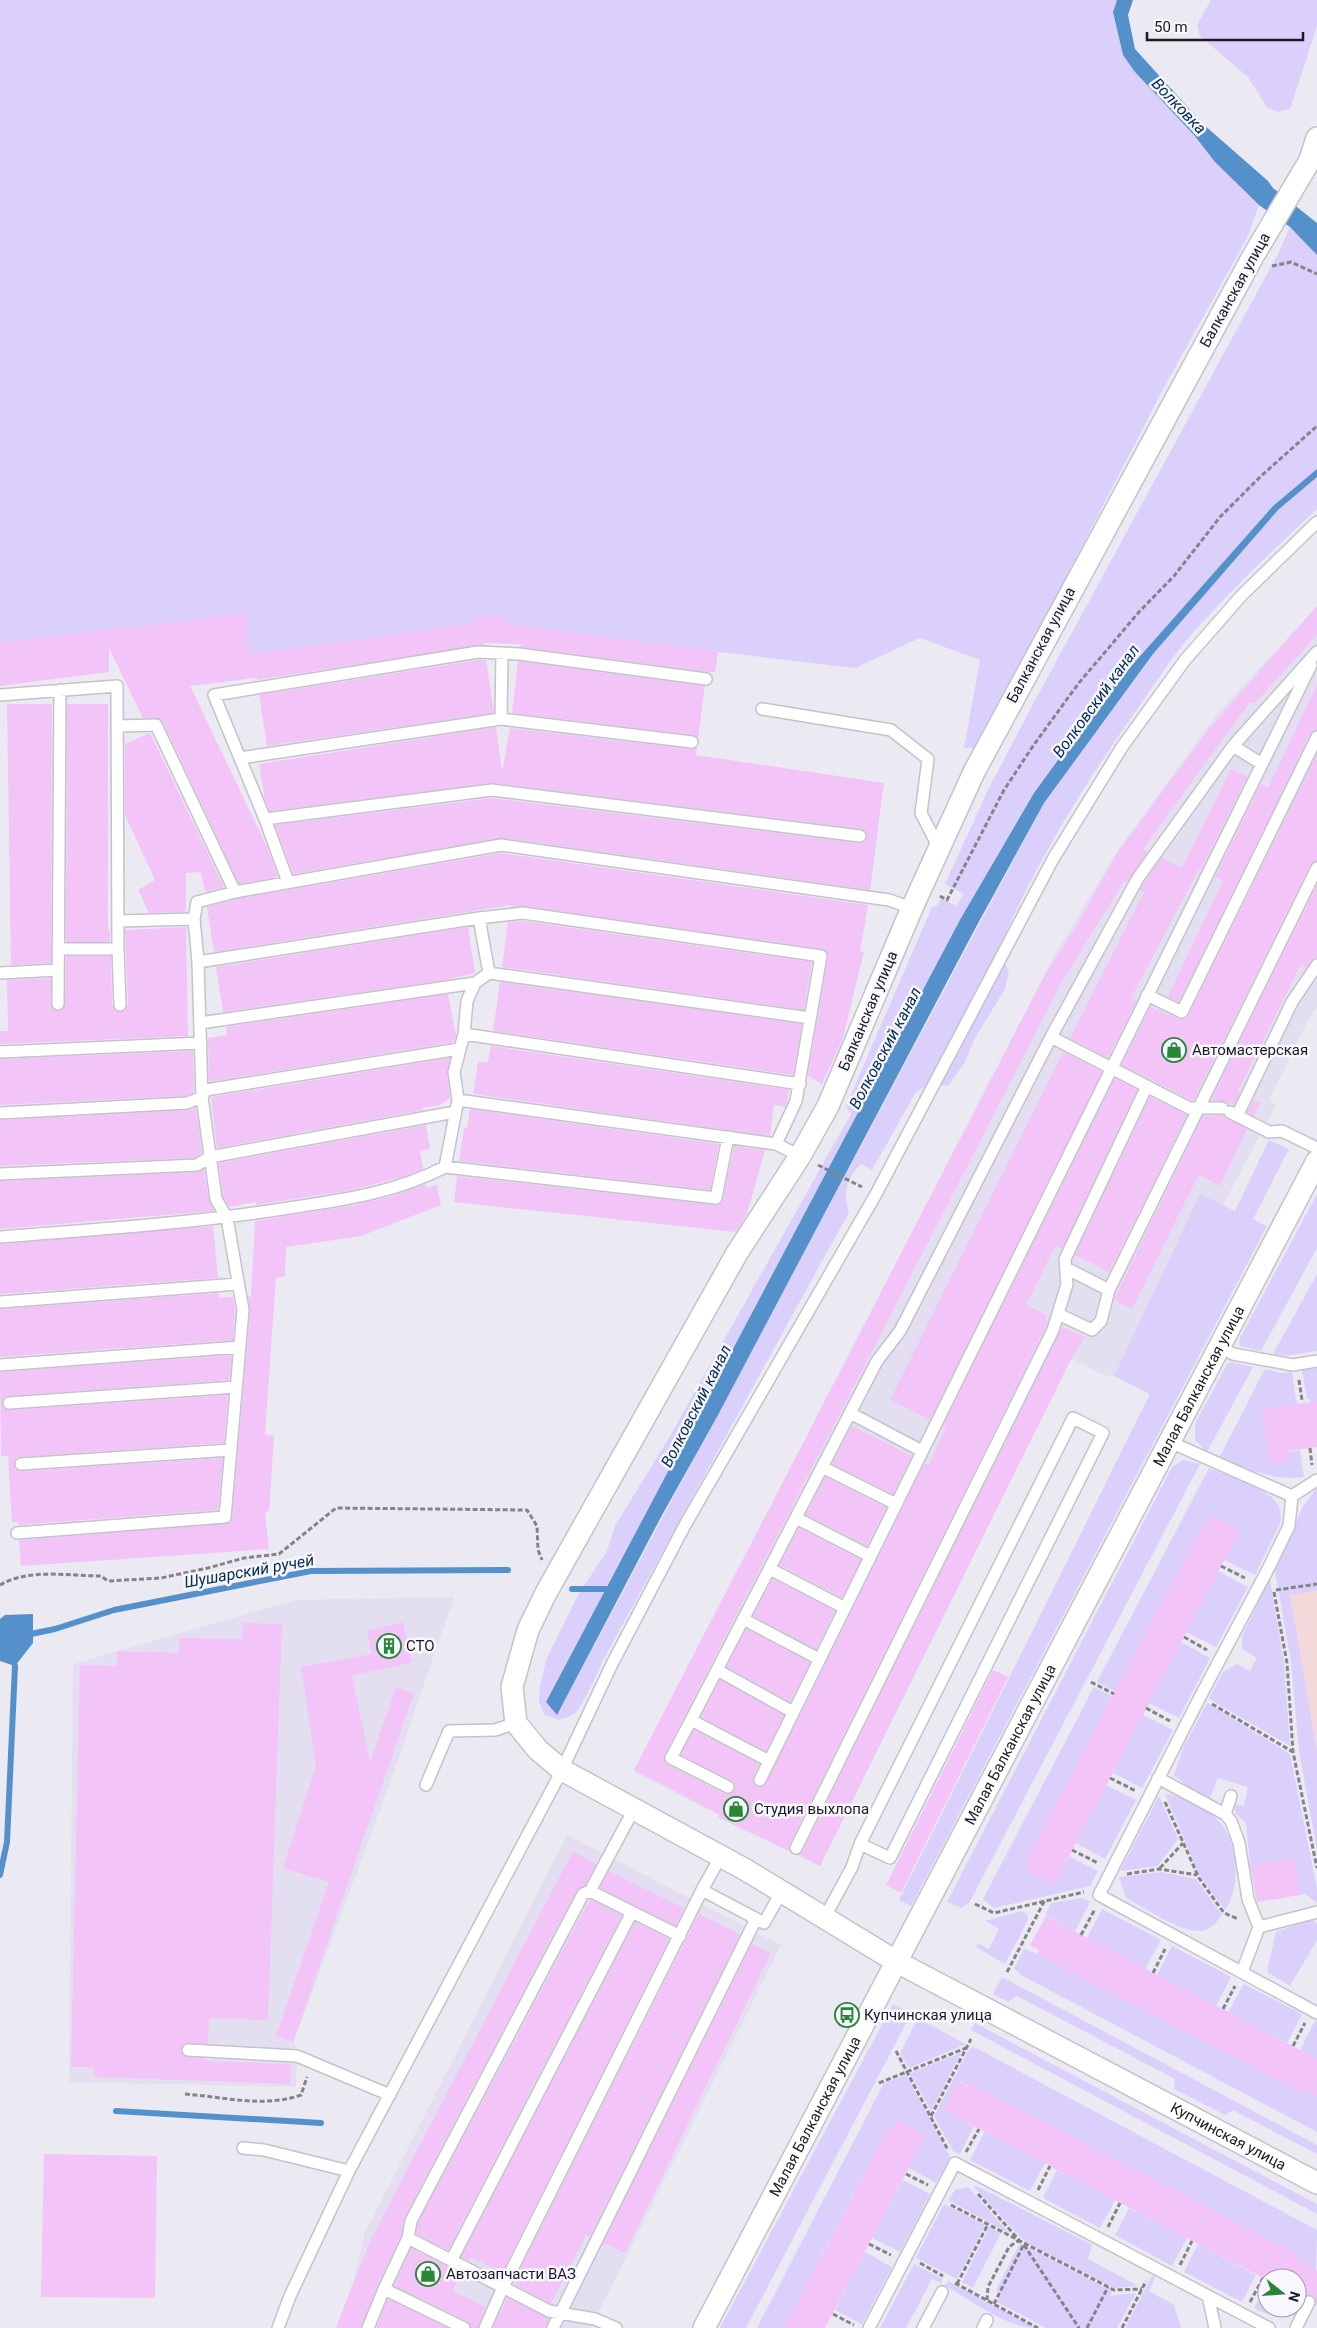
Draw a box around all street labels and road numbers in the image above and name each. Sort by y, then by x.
street label: Балканская улица [1196,229,1274,351]
street label: Балканская улица [1003,584,1079,706]
street label: Балканская улица [835,948,901,1074]
street label: Малая Балканская улица [1149,1303,1248,1469]
street label: Малая Балканская улица [961,1661,1060,1828]
street label: Малая Балканская улица [766,2033,865,2200]
street label: Купчинская улица [1167,2099,1289,2174]

